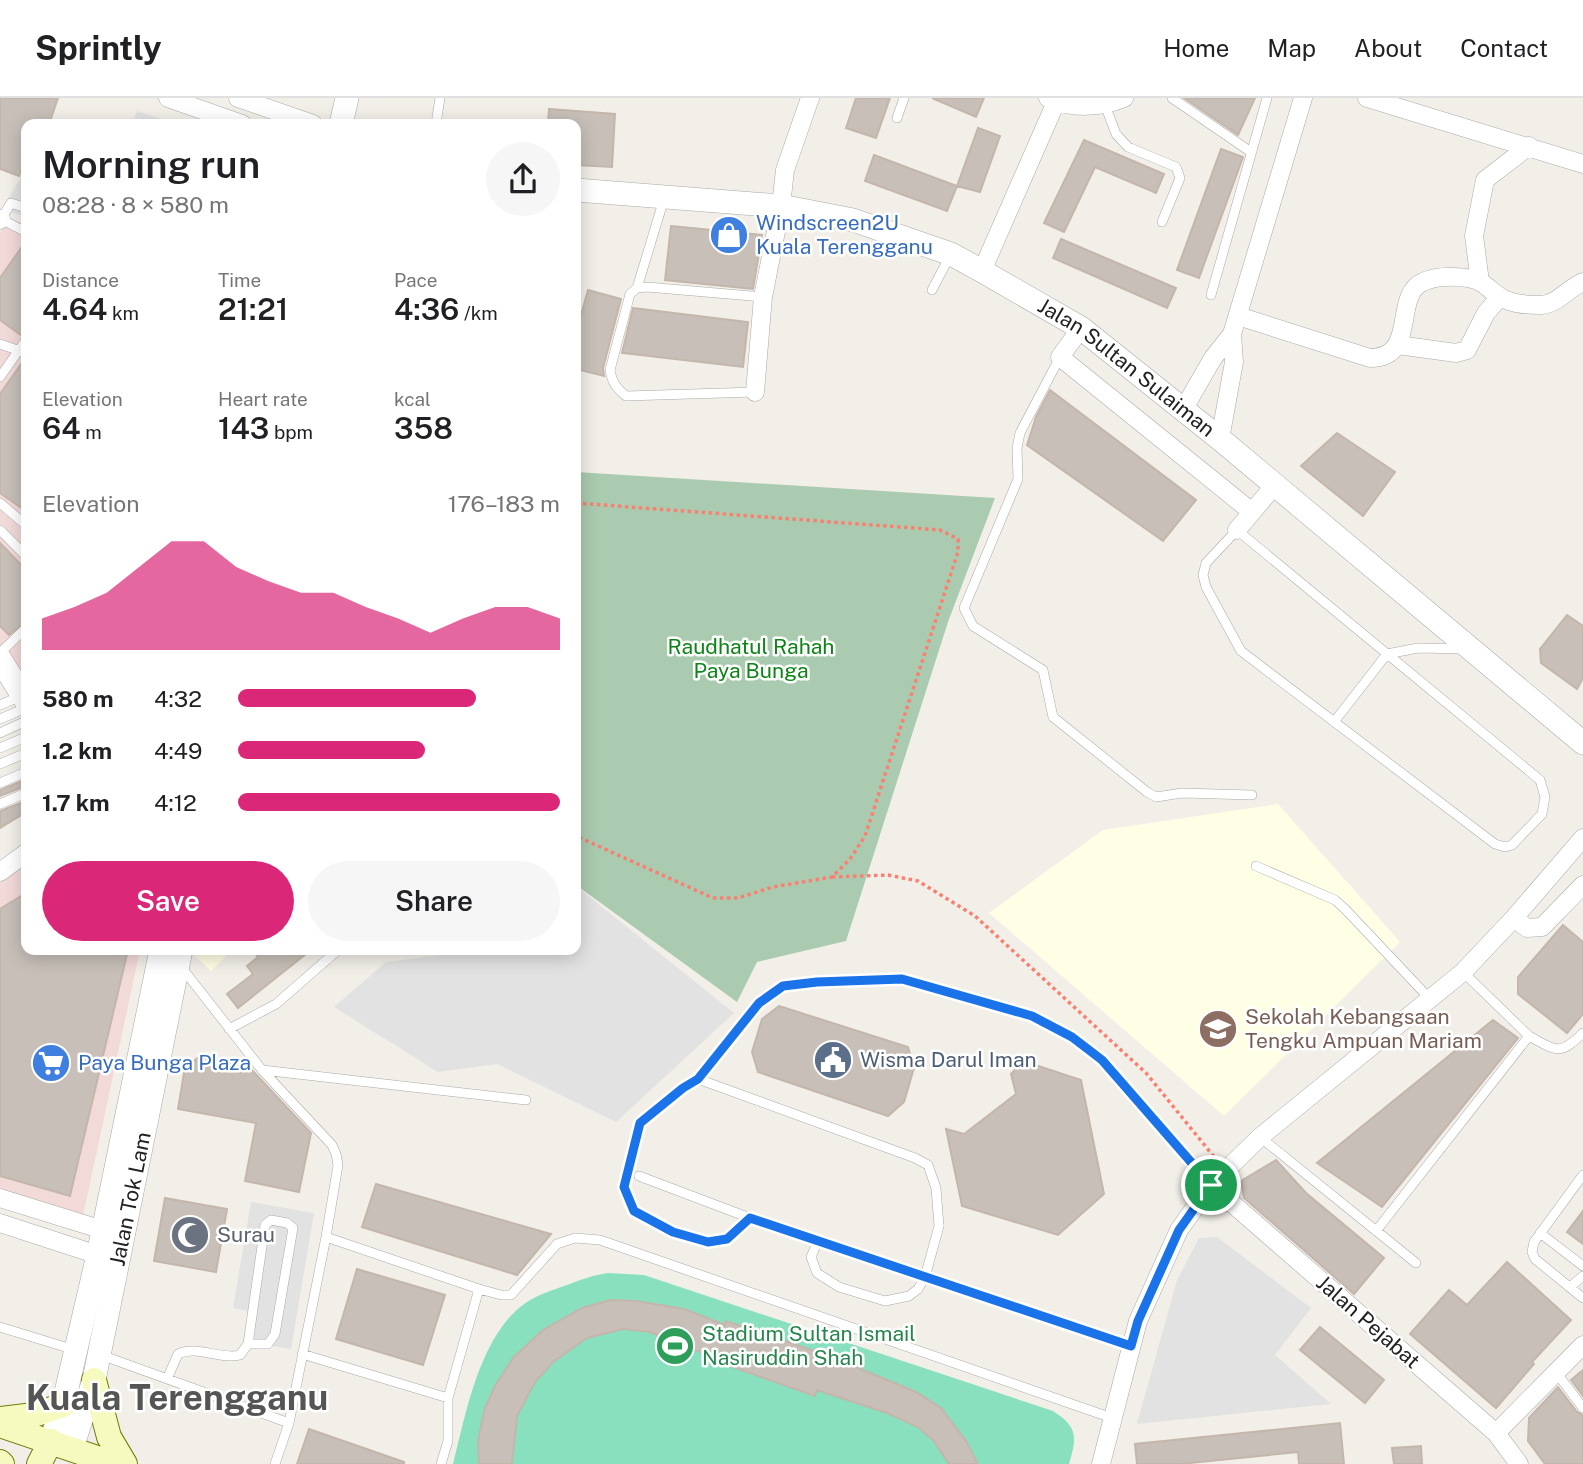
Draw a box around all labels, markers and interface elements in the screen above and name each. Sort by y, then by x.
text: Sprintly [35,29,162,67]
text: Home [1163,34,1229,62]
text: Map [1267,34,1316,62]
text: About [1354,34,1422,62]
text: Contact [1460,34,1548,62]
text: Morning run [42,142,260,187]
button: share [486,142,560,216]
text: 08:28 · 8 × 580 m [42,191,229,218]
place label: Windscreen2U Kuala Terengganu [756,210,933,259]
shop icon: Windscreen2U Kuala Terengganu [708,214,750,256]
text: Distance [42,269,119,291]
text: Time [218,269,261,291]
text: Pace [394,269,437,291]
text: 4.64 [42,291,107,327]
text: 21:21 [218,291,288,327]
text: 4:36 [394,291,459,327]
street label: Jalan Sultan Sulaiman [1033,293,1220,442]
text: km [107,302,139,324]
text: /km [459,302,498,324]
text: Elevation [42,388,123,410]
text: Heart rate [218,388,308,410]
text: kcal [394,388,431,410]
text: 64 [42,410,81,446]
text: 143 [218,410,269,446]
text: 358 [394,410,453,446]
text: m [81,421,102,443]
text: bpm [269,421,313,443]
text: Elevation [42,490,140,517]
text: 176–183 m [448,490,560,517]
park label: Raudhatul Rahah Paya Bunga [668,634,834,683]
text: 580 m [42,685,114,712]
text: 4:32 [154,685,202,712]
text: 1.2 km [42,737,112,764]
text: 4:49 [154,737,202,764]
text: 1.7 km [42,789,110,816]
text: 4:12 [154,789,197,816]
button: Save [42,861,294,941]
button: Share [308,861,560,941]
place label: Sekolah Kebangsaan Tengku Ampuan Mariam [1245,1004,1482,1053]
school or university icon: Sekolah Kebangsaan Tengku Ampuan Mariam [1197,1008,1239,1050]
public building icon: Wisma Darul Iman [812,1039,854,1081]
supermarket icon: Paya Bunga Plaza [30,1042,72,1084]
place label: Wisma Darul Iman [860,1047,1037,1072]
place label: Paya Bunga Plaza [78,1050,251,1075]
street label: Jalan Tok Lam [104,1130,156,1268]
pin [1181,1155,1241,1215]
icon: arrive [1192,1166,1230,1204]
mosque icon: Surau [169,1214,211,1256]
place label: Surau [217,1222,275,1247]
street label: Jalan Pejabat [1312,1270,1425,1373]
place label: Stadium Sultan Ismail Nasiruddin Shah [702,1321,916,1370]
sports icon: Stadium Sultan Ismail Nasiruddin Shah [654,1325,696,1367]
district label: Kuala Terengganu [26,1377,328,1418]

